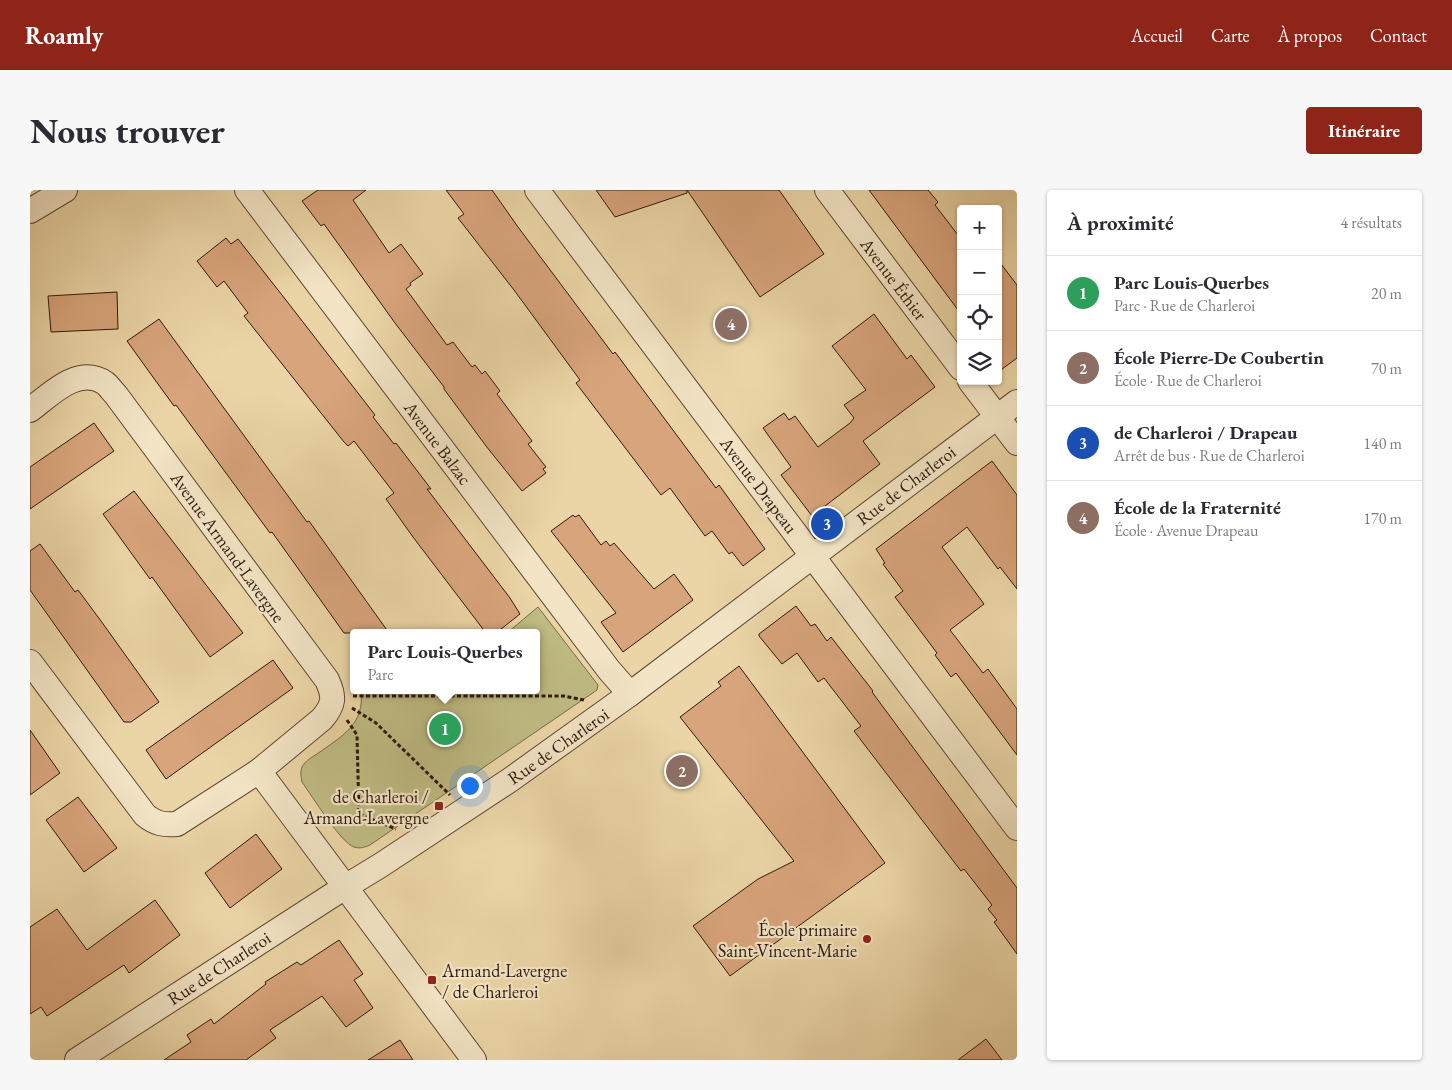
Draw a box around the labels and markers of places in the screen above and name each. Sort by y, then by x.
pin: 4 [715,305,747,343]
pin: 3 [811,505,843,543]
pin: 1 [429,710,461,748]
pin: 2 [666,752,698,790]
place label: de Charleroi / Armand-Lavergne [303,785,429,829]
marker: de Charleroi / Armand-Lavergne [433,800,445,812]
place label: École primaire Saint-Vincent-Marie [718,918,857,962]
marker: École primaire Saint-Vincent-Marie [861,933,873,945]
place label: Armand-Lavergne / de Charleroi [441,959,567,1003]
marker: Armand-Lavergne / de Charleroi [426,974,438,986]

